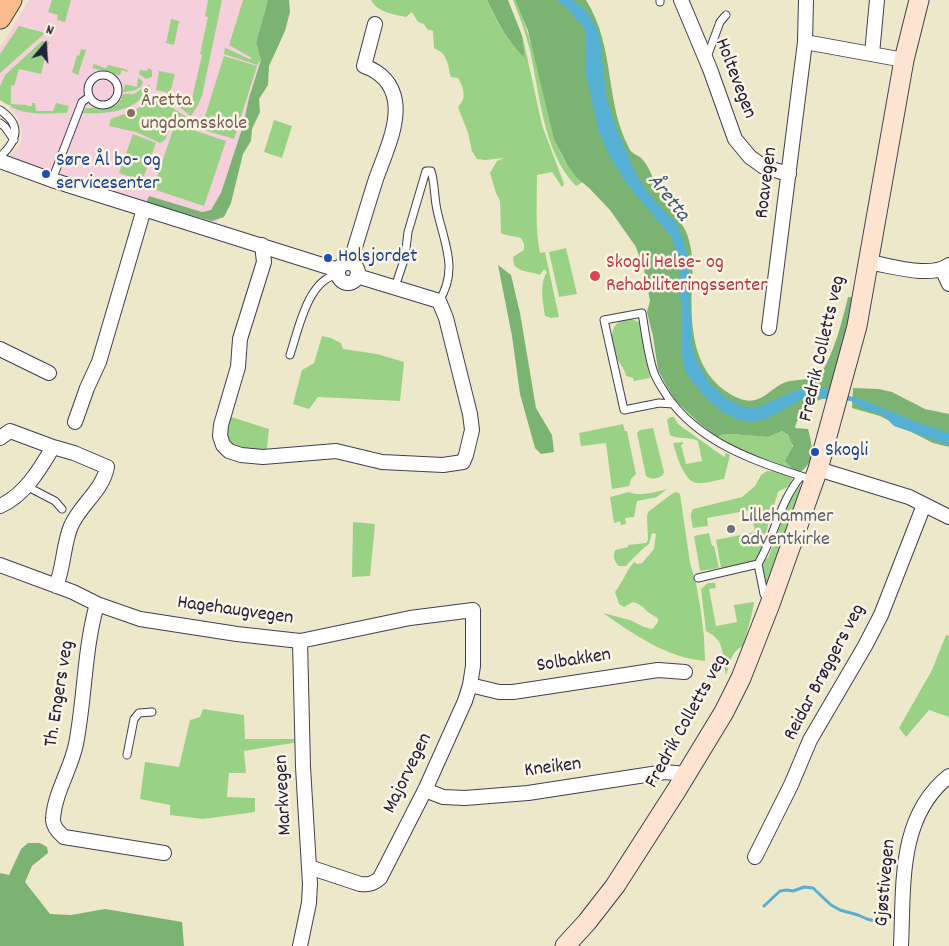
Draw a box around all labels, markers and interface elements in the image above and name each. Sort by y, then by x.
north arrow [20,20,70,70]
text: N [43,20,56,41]
street label: Holtevegen [708,35,760,123]
place label: Åretta ungdomsskole [141,90,247,137]
marker: Åretta ungdomsskole [125,107,137,119]
street label: Roavegen [752,146,784,220]
place label: Søre Ål bo- og servicesenter [56,150,161,197]
marker: Søre Ål bo- og servicesenter [40,168,52,180]
water label: Åretta [640,170,694,228]
place label: Holsjordet [338,246,417,270]
marker: Holsjordet [322,252,334,264]
place label: Skogli Helse- og Rehabiliteringssenter [606,252,768,299]
marker: Skogli Helse- og Rehabiliteringssenter [588,269,602,283]
street label: Fredrik Colletts veg [796,274,852,424]
place label: Skogli [825,440,868,464]
marker: Skogli [809,446,821,458]
place label: Lillehammer adventkirke [741,506,833,553]
marker: Lillehammer adventkirke [725,523,737,535]
street label: Hagehaugvegen [175,592,295,632]
street label: Reidar Brøggers veg [780,601,872,745]
street label: Th. Engers veg [41,639,81,749]
street label: Solbakken [535,644,613,680]
street label: Fredrik Colletts veg [641,651,735,793]
street label: Majorvegen [379,730,439,818]
street label: Markvegen [271,754,299,836]
street label: Kneiken [523,754,583,784]
street label: Gjøstivegen [871,838,903,928]

